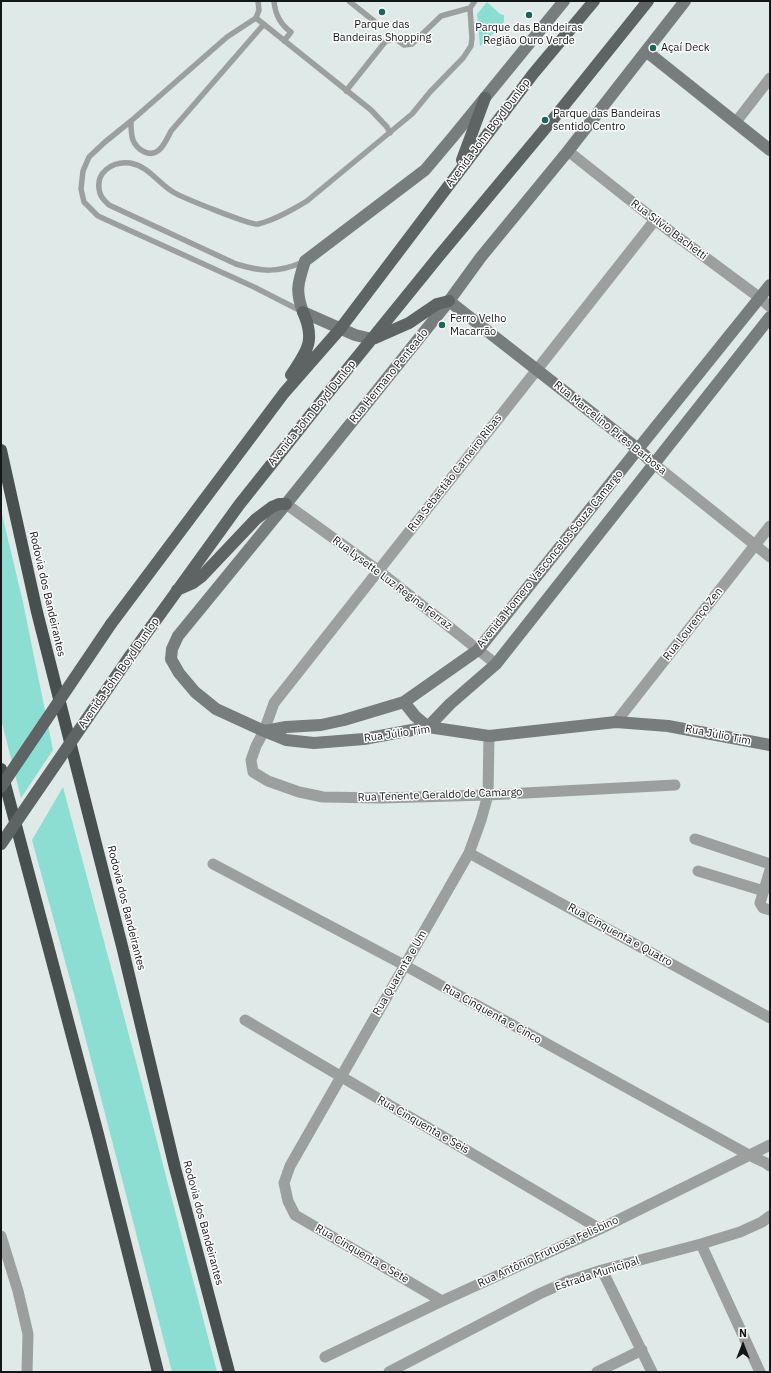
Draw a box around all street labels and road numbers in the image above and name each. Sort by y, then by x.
street label: Avenida John Boyd Dunlop [443,76,533,190]
street label: Rua Silvio Bachetti [628,197,710,263]
street label: Rua Hermano Penteado [347,326,431,426]
street label: Avenida John Boyd Dunlop [265,358,359,468]
street label: Rua Marcelino Pires Barbosa [551,378,669,478]
street label: Rua Sebastião Carneiro Ribas [405,412,505,534]
street label: Avenida Homero Vasconcelos Souza Camargo [474,468,626,650]
street label: Rodovia dos Bandeirantes [26,530,68,658]
street label: Rua Lysette Luz Regina Ferraz [330,534,454,632]
street label: Rua Lourenço Zen [661,585,725,663]
street label: Avenida John Boyd Dunlop [76,615,162,731]
street label: Rua Júlio Tim [684,722,752,748]
street label: Rua Júlio Tim [363,723,431,745]
street label: Rua Tenente Geraldo de Camargo [357,786,523,804]
street label: Rodovia dos Bandeirantes [104,844,148,972]
street label: Rua Cinquenta e Quatro [565,901,675,969]
street label: Rua Quarenta e Um [370,928,430,1018]
street label: Rua Cinquenta e Cinco [440,981,544,1047]
street label: Rua Cinquenta e Seis [375,1093,471,1157]
street label: Rodovia dos Bandeirantes [180,1159,226,1287]
street label: Rua Antônio Frutuosa Felisbino [476,1214,620,1290]
street label: Rua Cinquenta e Sete [313,1222,411,1286]
street label: Estrada Municipal [553,1254,641,1294]

